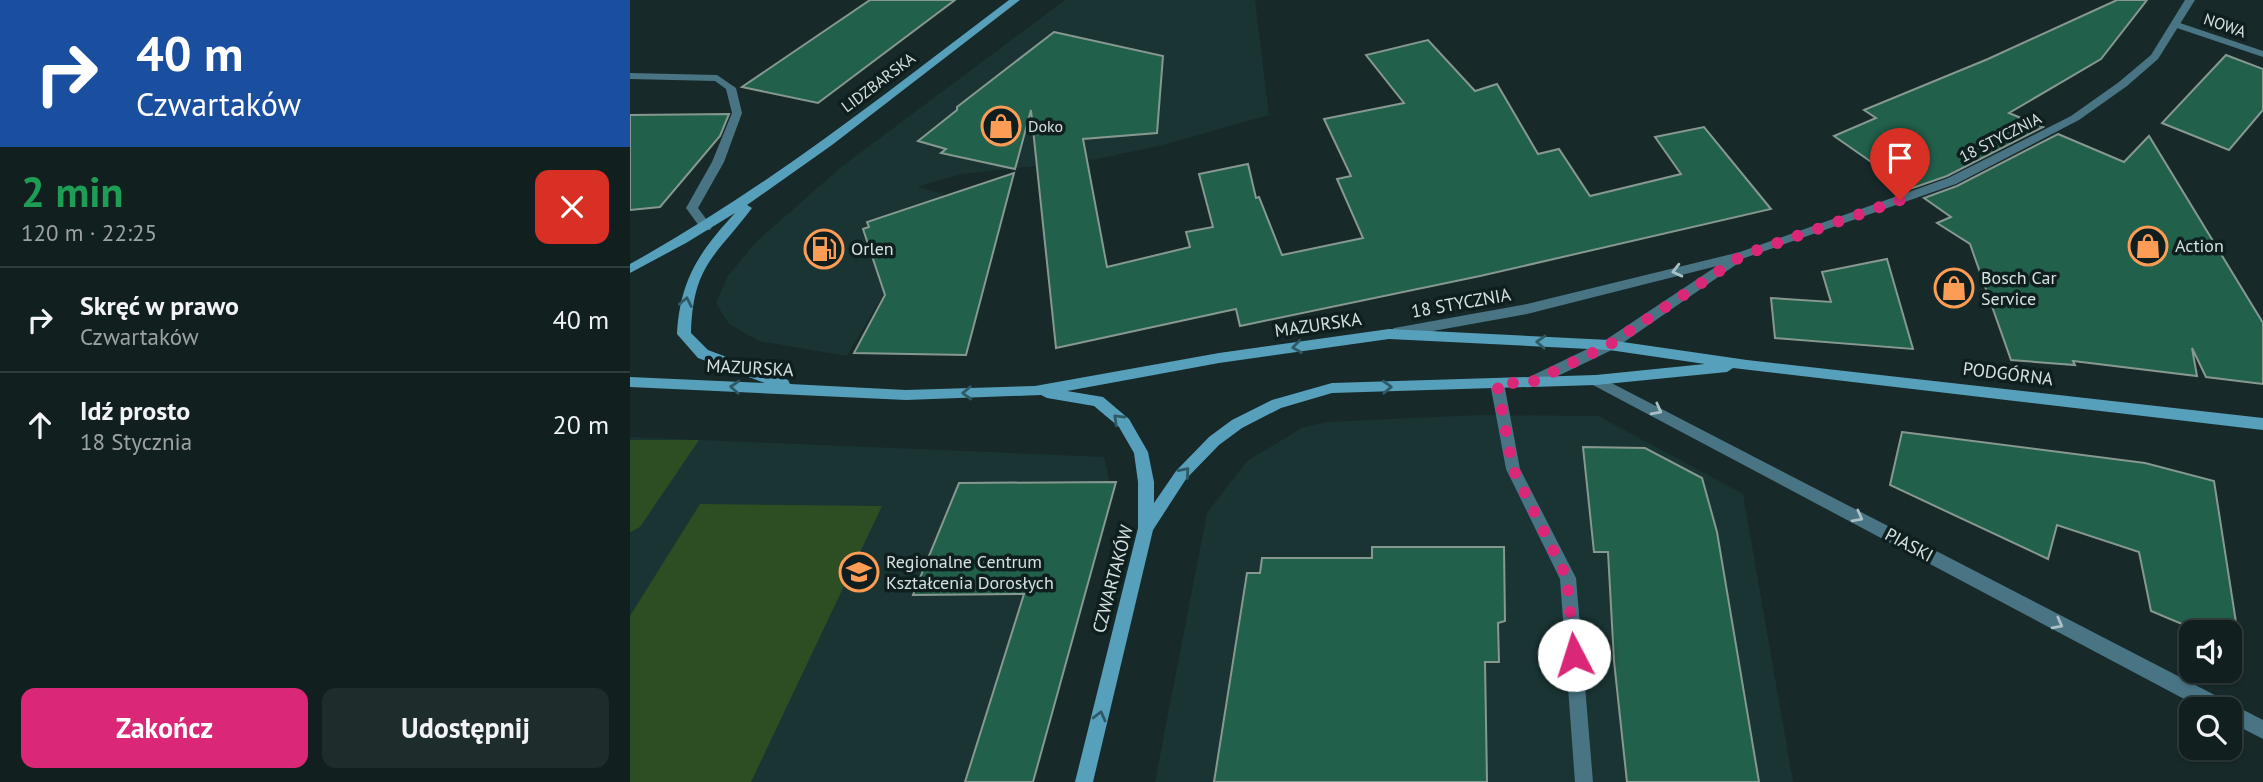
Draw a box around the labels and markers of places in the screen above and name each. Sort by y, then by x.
shop icon: Doko [980,105,1022,147]
place label: Doko [1028,116,1063,136]
pin [1870,128,1930,200]
shop icon: Action [2127,225,2169,267]
fuel station icon: Orlen [803,228,845,270]
place label: Action [2175,234,2224,257]
place label: Orlen [851,237,894,260]
place label: Bosch Car Service [1981,266,2057,310]
shop icon: Bosch Car Service [1933,267,1975,309]
place label: Regionalne Centrum Kształcenia Dorosłych [886,550,1054,594]
school or university icon: Regionalne Centrum Kształcenia Dorosłych [838,551,880,593]

